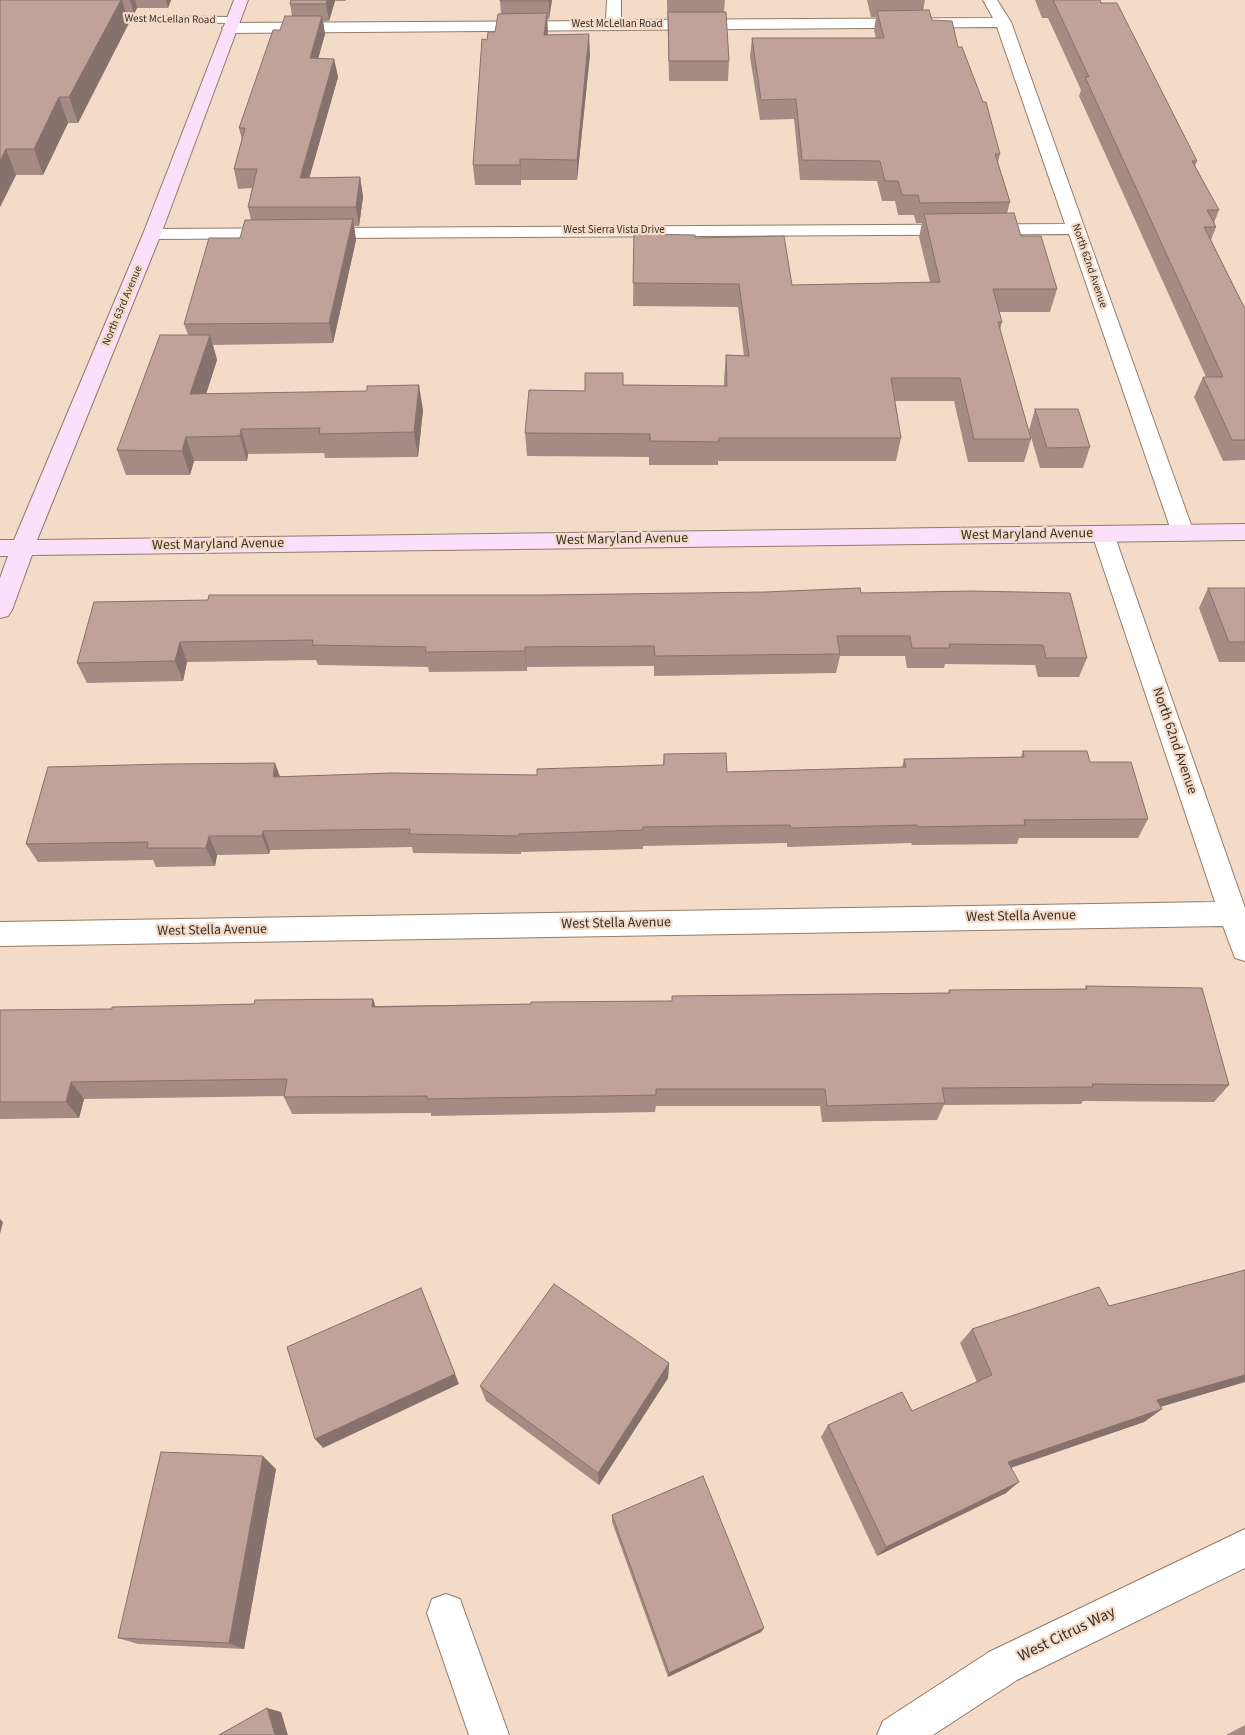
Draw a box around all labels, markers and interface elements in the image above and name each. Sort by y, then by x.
street label: West McLellan Road [124,13,216,27]
street label: West McLellan Road [571,18,663,32]
street label: North 62nd Avenue [1068,222,1110,310]
street label: West Sierra Vista Drive [563,224,665,238]
street label: North 63rd Avenue [100,264,146,348]
street label: West Maryland Avenue [961,525,1093,545]
street label: West Maryland Avenue [556,530,688,550]
street label: West Maryland Avenue [152,535,284,555]
street label: North 62nd Avenue [1148,685,1200,797]
street label: West Stella Avenue [966,908,1076,926]
street label: West Stella Avenue [561,915,671,933]
street label: West Stella Avenue [157,922,267,940]
street label: West Citrus Way [1015,1603,1119,1667]

